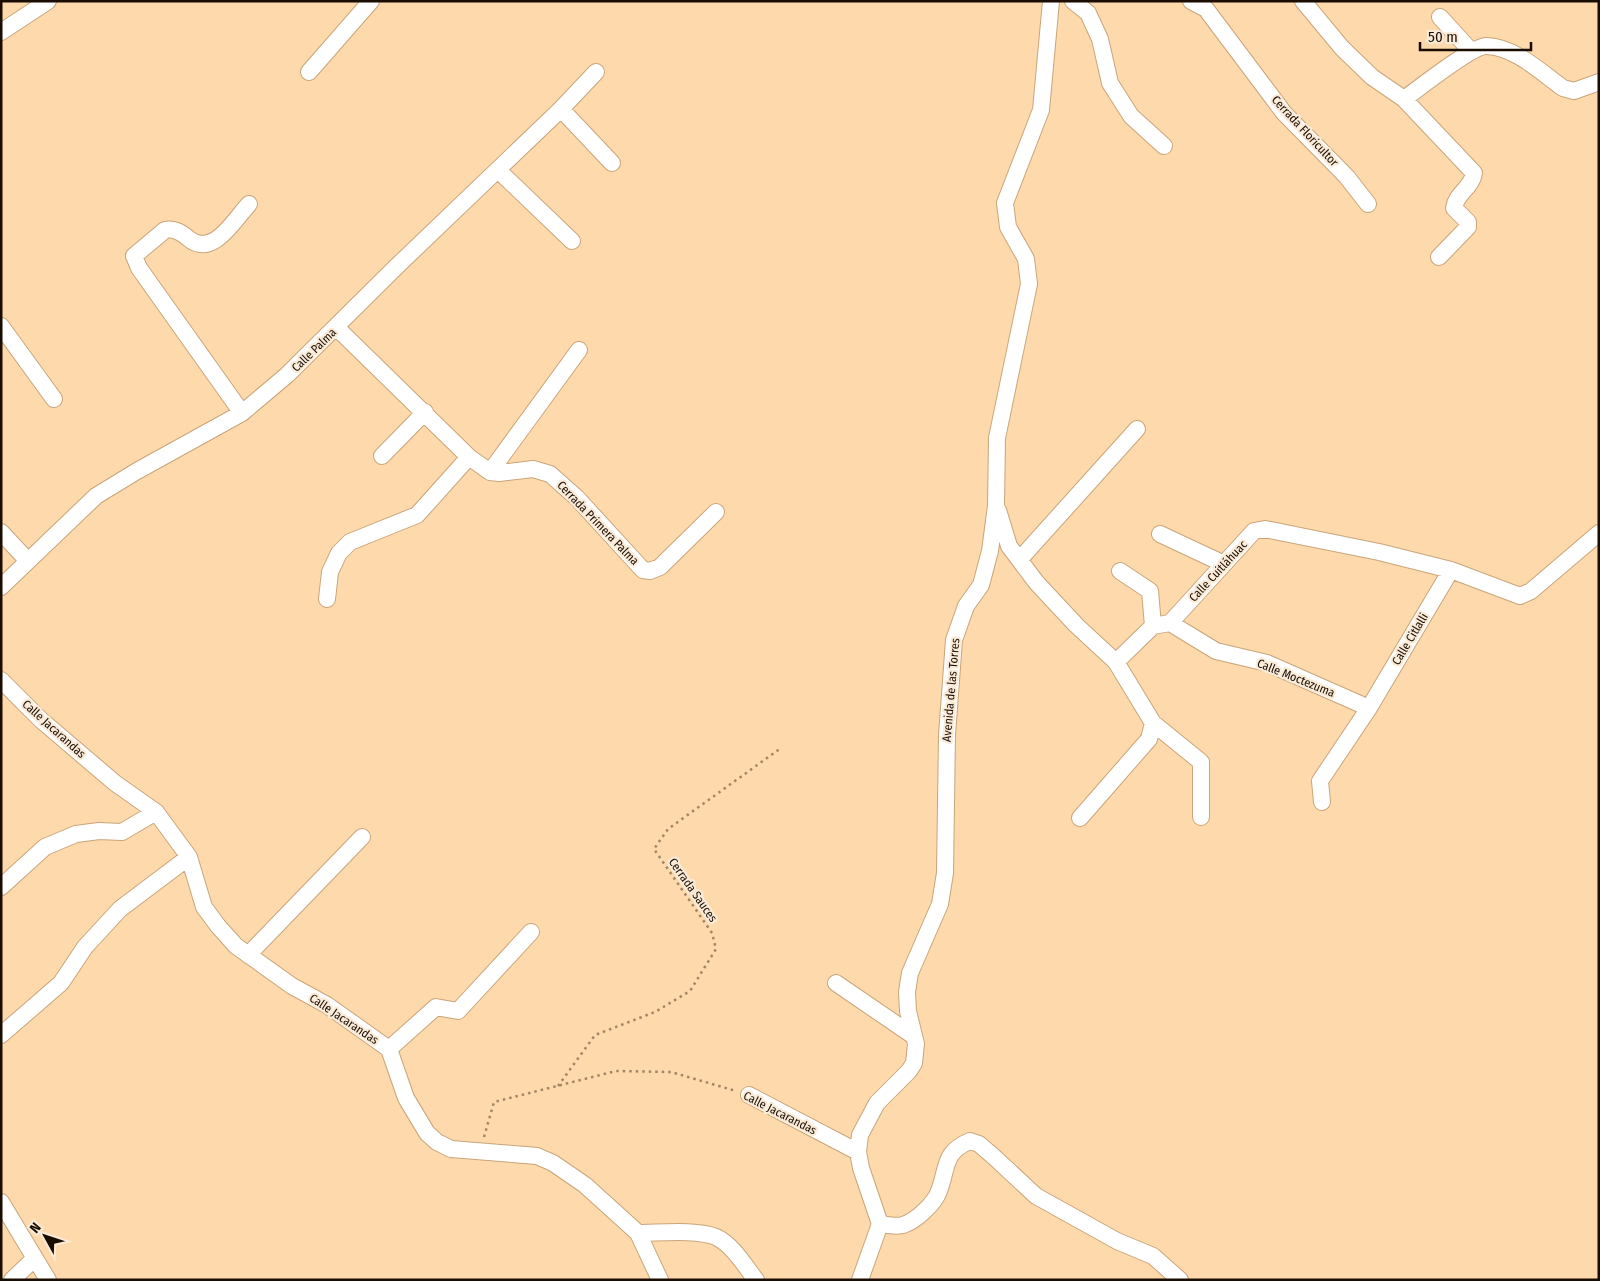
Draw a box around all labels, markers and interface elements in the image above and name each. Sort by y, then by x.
scale bar [1420,20,1531,52]
text: 50 m [1428,28,1458,46]
street label: Cerrada Floricultor [1269,93,1342,170]
street label: Calle Palma [289,325,339,375]
street label: Cerrada Primera Palma [554,478,642,568]
street label: Calle Cuitláhuac [1186,538,1250,604]
street label: Calle Citlalli [1389,611,1431,667]
street label: Avenida de las Torres [939,637,963,743]
street label: Calle Moctezuma [1255,656,1337,700]
street label: Calle Jacarandas [20,697,88,761]
street label: Cerrada Sauces [666,855,720,925]
street label: Calle Jacarandas [307,991,381,1047]
street label: Calle Jacarandas [741,1089,819,1137]
north arrow [20,1211,70,1261]
text: N [26,1219,45,1237]

